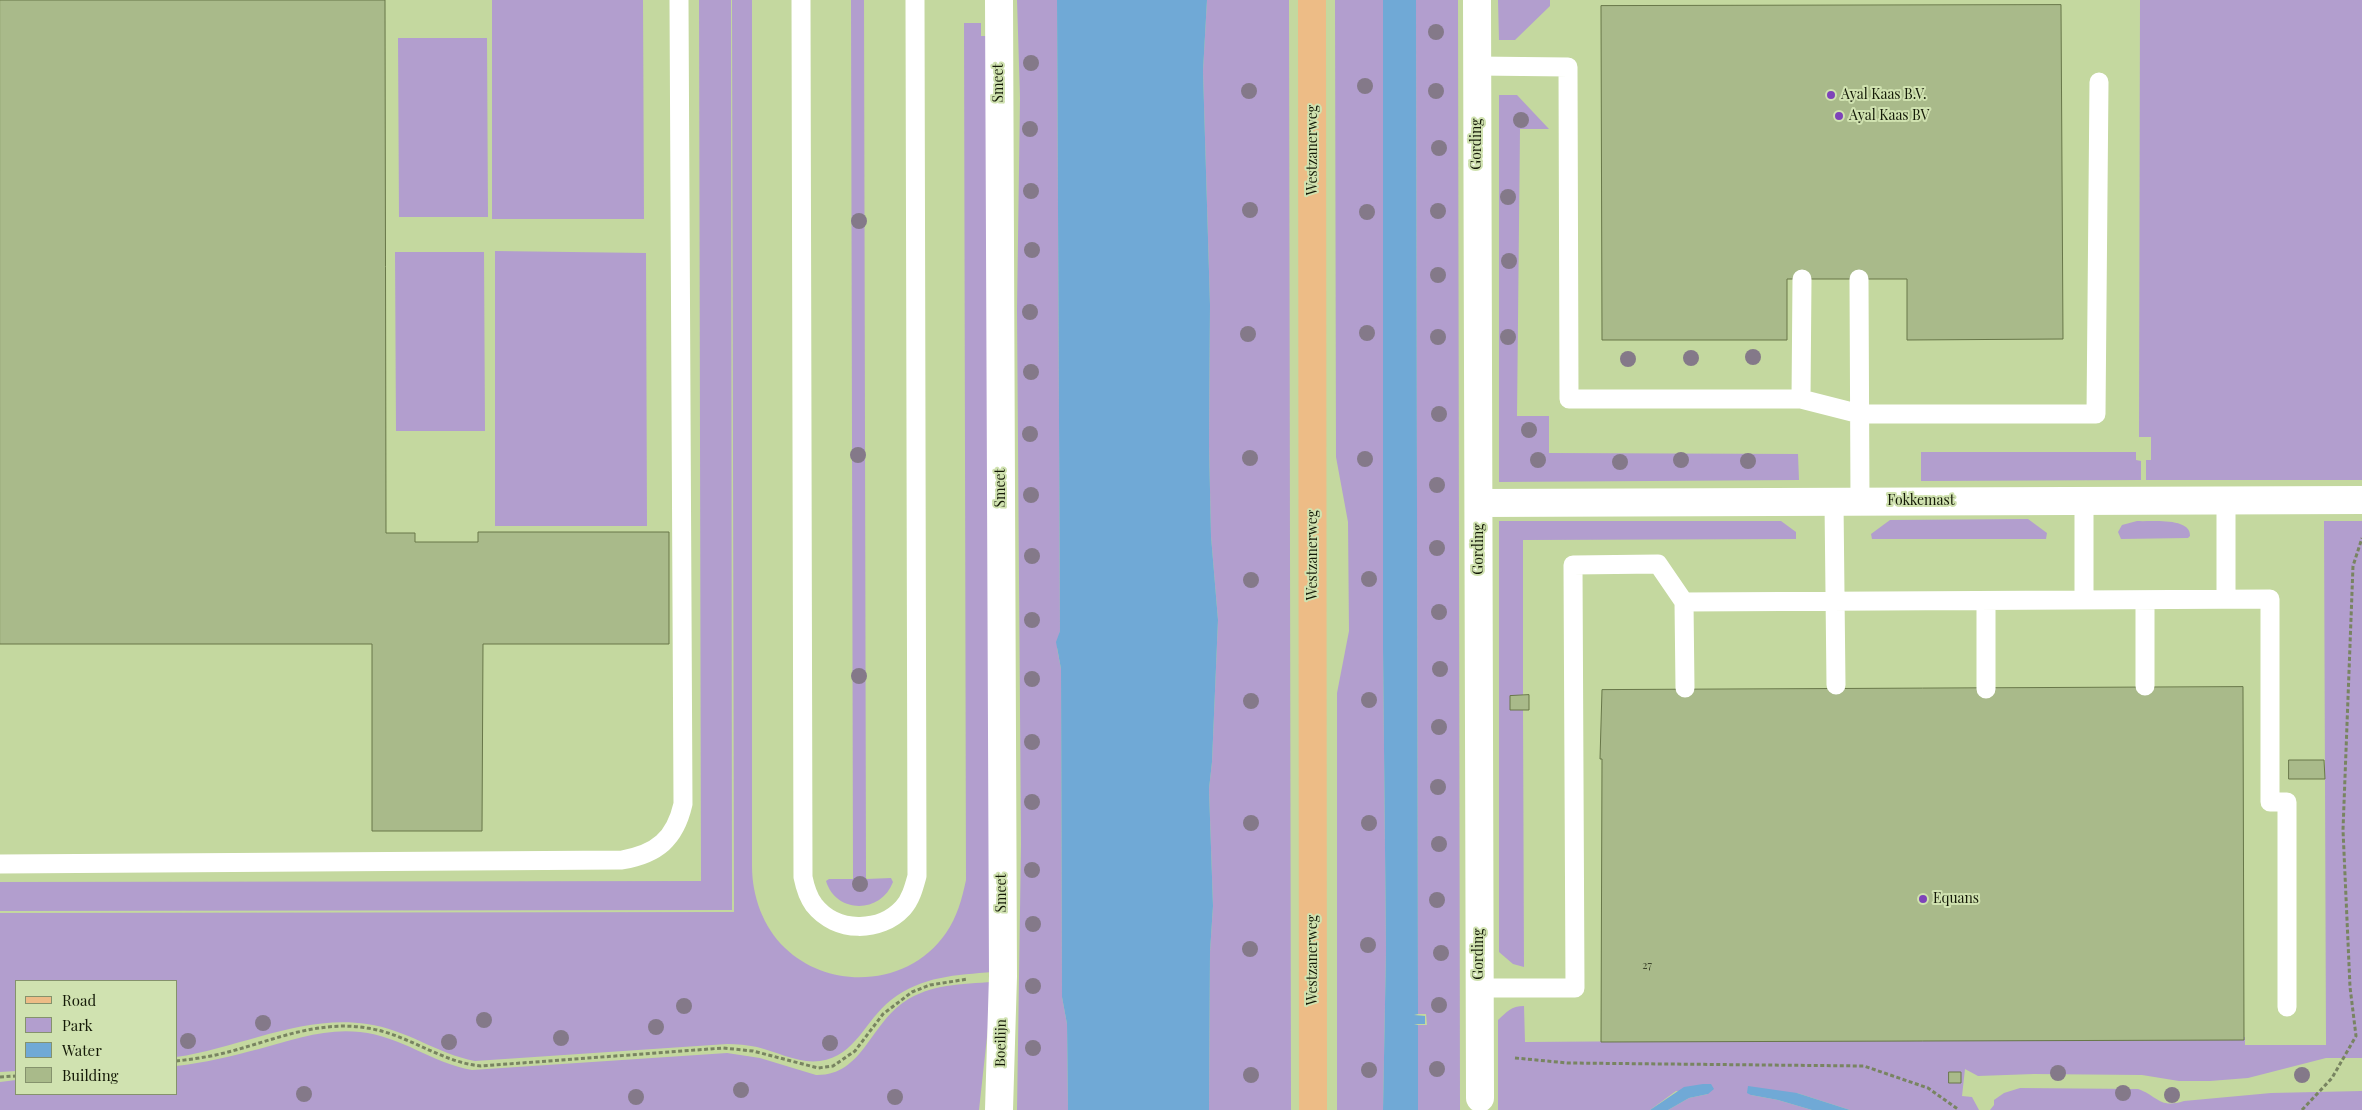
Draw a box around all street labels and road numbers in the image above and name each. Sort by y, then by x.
street label: Smeet [991,63,1007,103]
street label: Westzanerweg [1305,105,1321,195]
street label: Gording [1469,118,1485,170]
street label: Smeet [993,468,1009,508]
street label: Fokkemast [1887,493,1955,509]
street label: Westzanerweg [1305,510,1321,600]
street label: Gording [1471,523,1487,575]
street label: Smeet [994,873,1010,913]
street label: Westzanerweg [1305,915,1321,1005]
street label: Gording [1471,928,1487,980]
street label: Boeilijn [992,1019,1010,1067]

